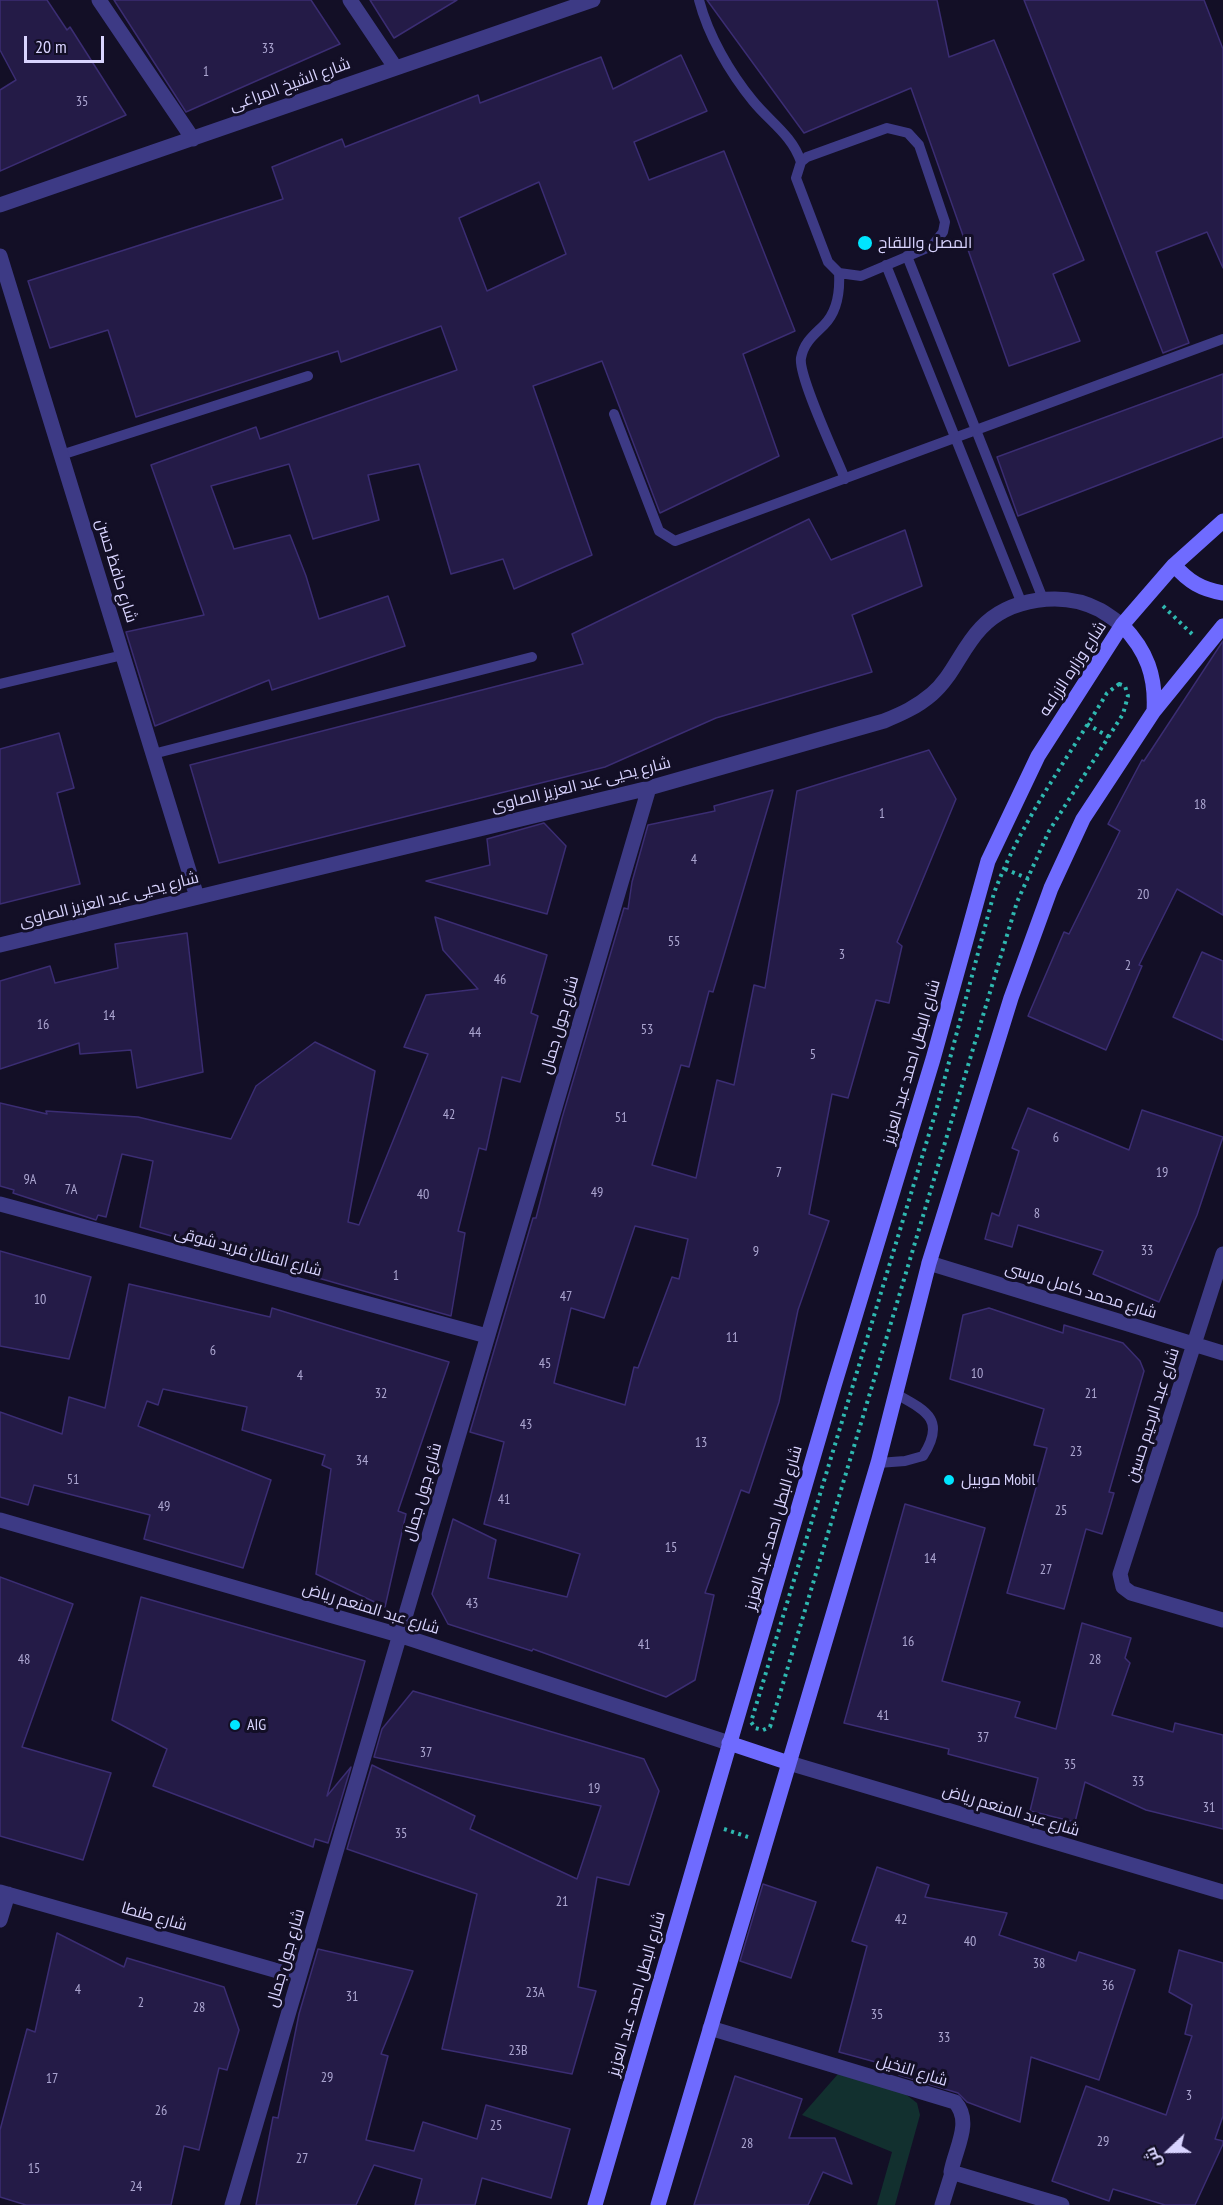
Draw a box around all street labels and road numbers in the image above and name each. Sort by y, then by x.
street label: شارع الشيخ المراغى [227,54,353,116]
street label: شارع حافظ حسن [91,517,141,625]
street label: شارع وزاره الزراعه [1035,618,1111,720]
street label: شارع يحيى عبد العزيز الصاوى [489,753,673,817]
street label: شارع يحيى عبد العزيز الصاوى [17,868,201,932]
street label: شارع جول جمال [537,974,583,1076]
street label: شارع البطل احمد عبد العزيز [879,977,945,1147]
street label: شارع الفنان فريد شوقى [172,1223,324,1281]
street label: شارع محمد كامل مرسى [1003,1259,1159,1323]
street label: شارع عبد الرحيم حسين [1122,1345,1184,1485]
street label: شارع جول جمال [400,1441,446,1543]
street label: شارع البطل احمد عبد العزيز [741,1443,807,1613]
street label: شارع عبد المنعم رياض [300,1579,442,1639]
street label: شارع عبد المنعم رياض [940,1781,1082,1841]
street label: شارع طنطا [119,1898,189,1936]
street label: شارع جول جمال [263,1907,309,2009]
street label: شارع البطل احمد عبد العزيز [604,1909,670,2079]
street label: شارع النخيل [874,2051,950,2091]

